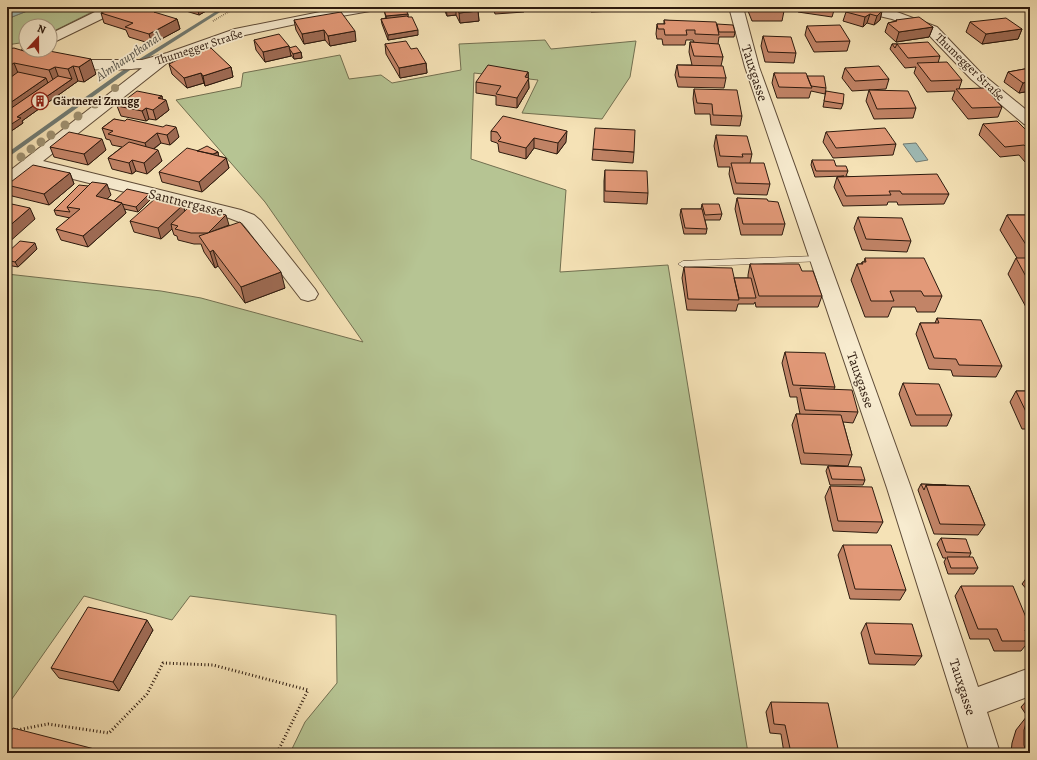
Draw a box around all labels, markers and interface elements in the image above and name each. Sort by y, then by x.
north arrow [18,18,58,58]
text: N [35,21,48,38]
street label: Thumegger Straße [153,25,245,69]
water label: Almhauptkanal [91,28,165,85]
street label: Thumegger Straße [932,30,1008,104]
street label: Tauxgasse [736,42,773,104]
building icon: Gärtnerei Zmugg [30,91,50,111]
place label: Gärtnerei Zmugg [53,93,140,109]
street label: Santnergasse [147,184,225,221]
street label: Tauxgasse [842,350,879,411]
street label: Tauxgasse [944,656,981,718]

